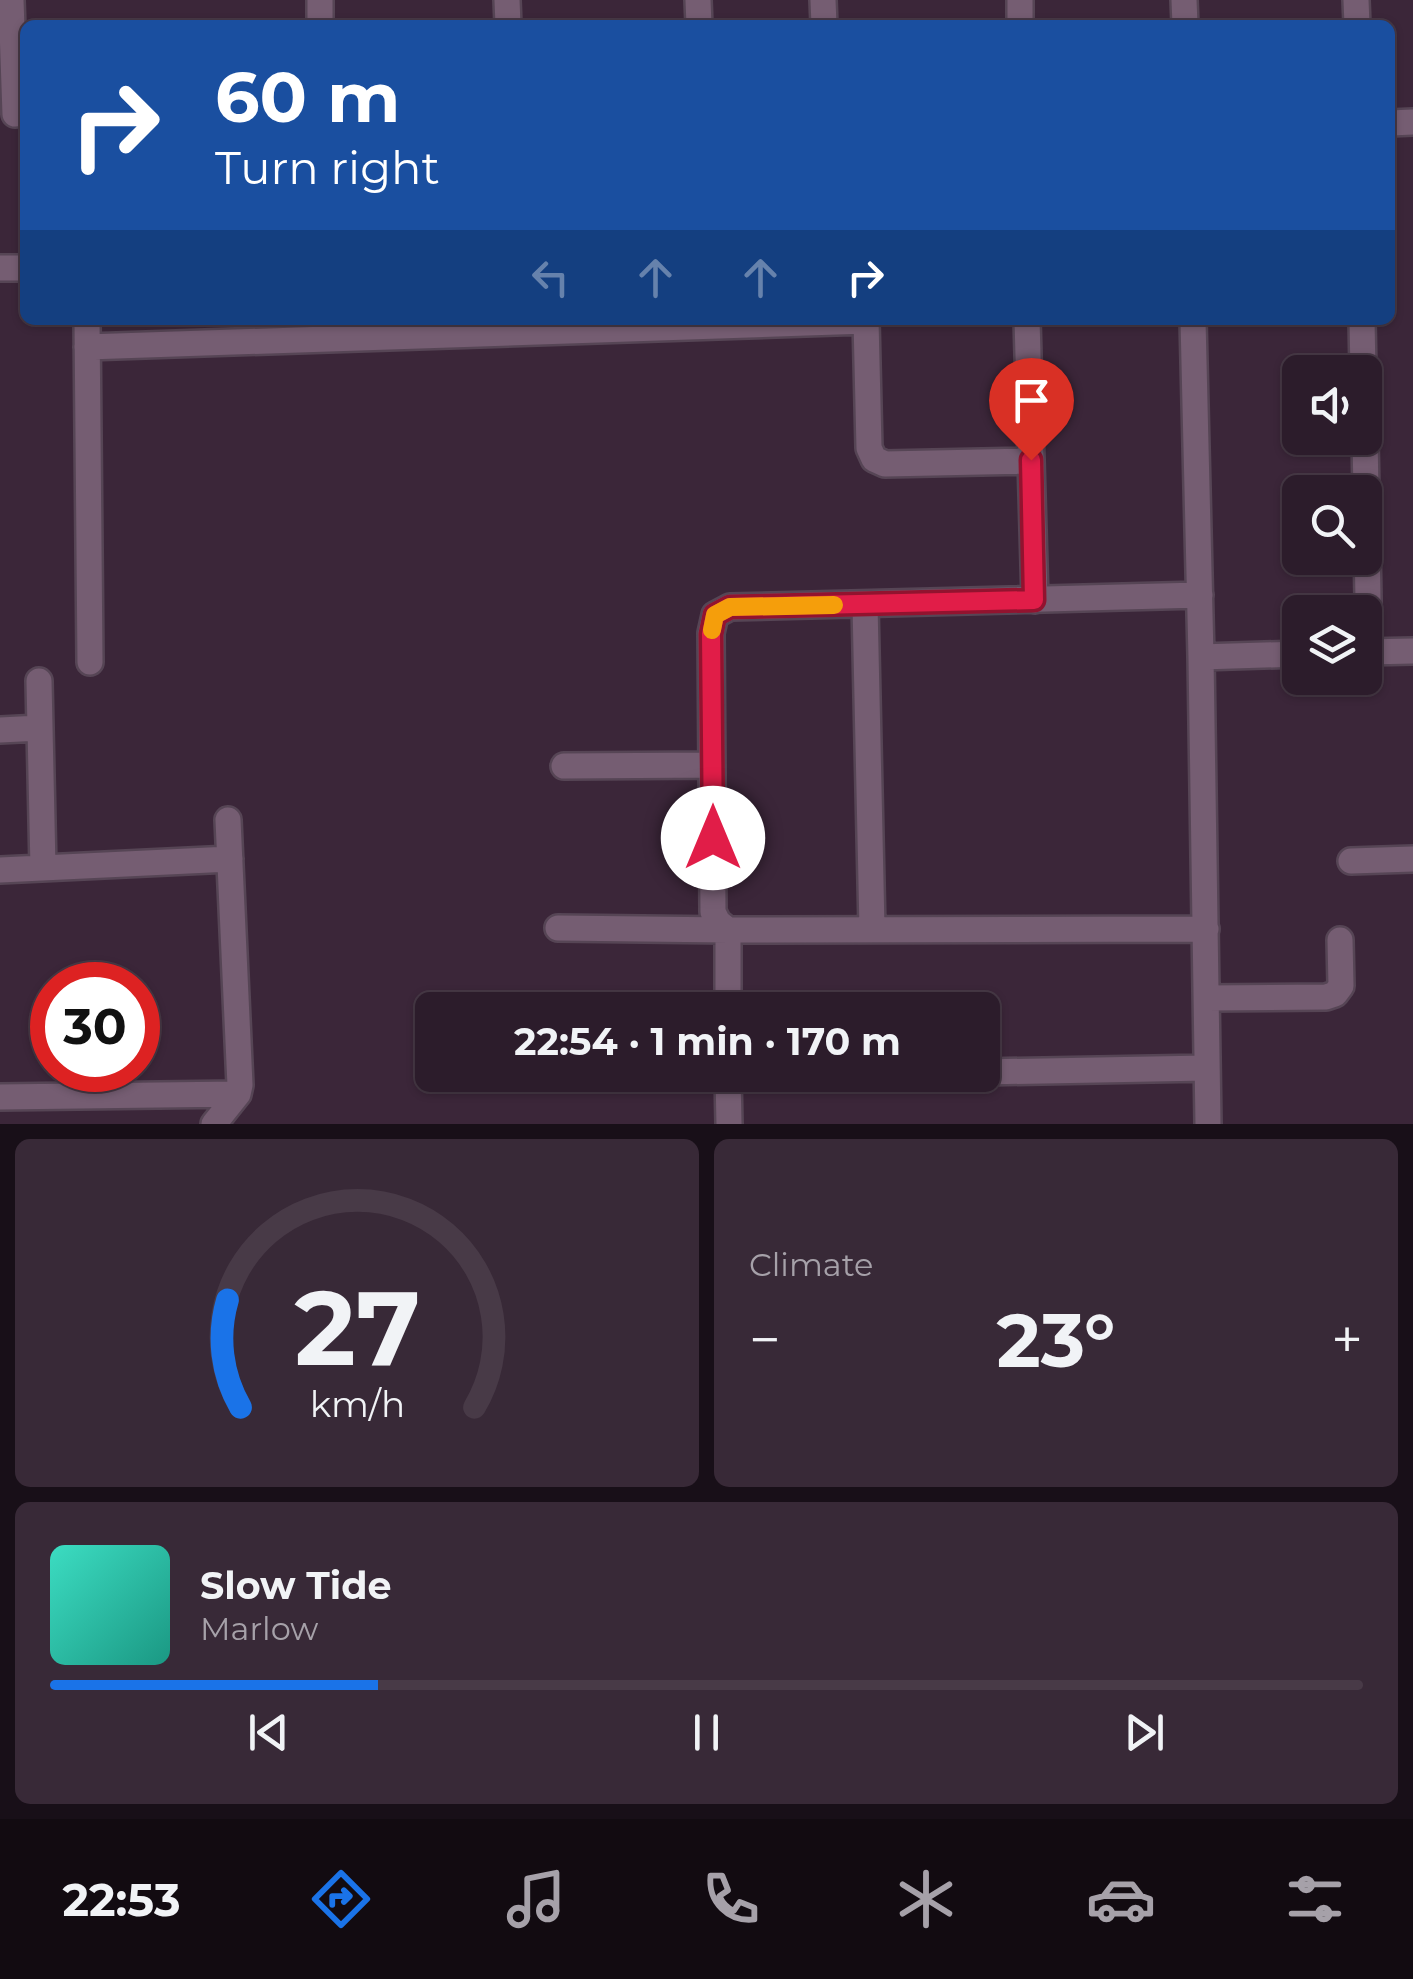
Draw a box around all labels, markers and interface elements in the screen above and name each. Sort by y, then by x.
text: 60 m [215,54,400,140]
icon: right [50,60,180,190]
text: Turn right [215,140,440,195]
icon: left [523,250,578,305]
icon: ahead [628,250,683,305]
icon: ahead [733,250,788,305]
icon: right [838,250,893,305]
map controls [1282,355,1382,695]
button: sound [1282,355,1382,455]
pin [989,358,1074,461]
icon: arrive [1004,373,1059,428]
button: search [1282,475,1382,575]
button: layers [1282,595,1382,695]
position arrow [661,786,765,890]
speed limit sign: 30 [30,962,160,1092]
text: 22:54 · 1 min · 170 m [514,1018,901,1065]
text: Climate [749,1245,873,1284]
text: 27 [294,1264,420,1391]
text: 23° [997,1294,1115,1386]
text: − [749,1306,781,1373]
text: + [1331,1306,1363,1373]
text: km/h [309,1382,405,1426]
text: Slow Tide [200,1562,392,1609]
text: Marlow [200,1609,318,1648]
icon: previous [241,1705,296,1760]
icon: pause [679,1705,734,1760]
icon: next [1117,1705,1172,1760]
icon: directions [306,1864,376,1934]
icon: music [501,1864,571,1934]
icon: phone [696,1864,766,1934]
icon: climate [891,1864,961,1934]
icon: car [1086,1864,1156,1934]
icon: filters [1280,1864,1350,1934]
text: 22:53 [62,1872,181,1927]

